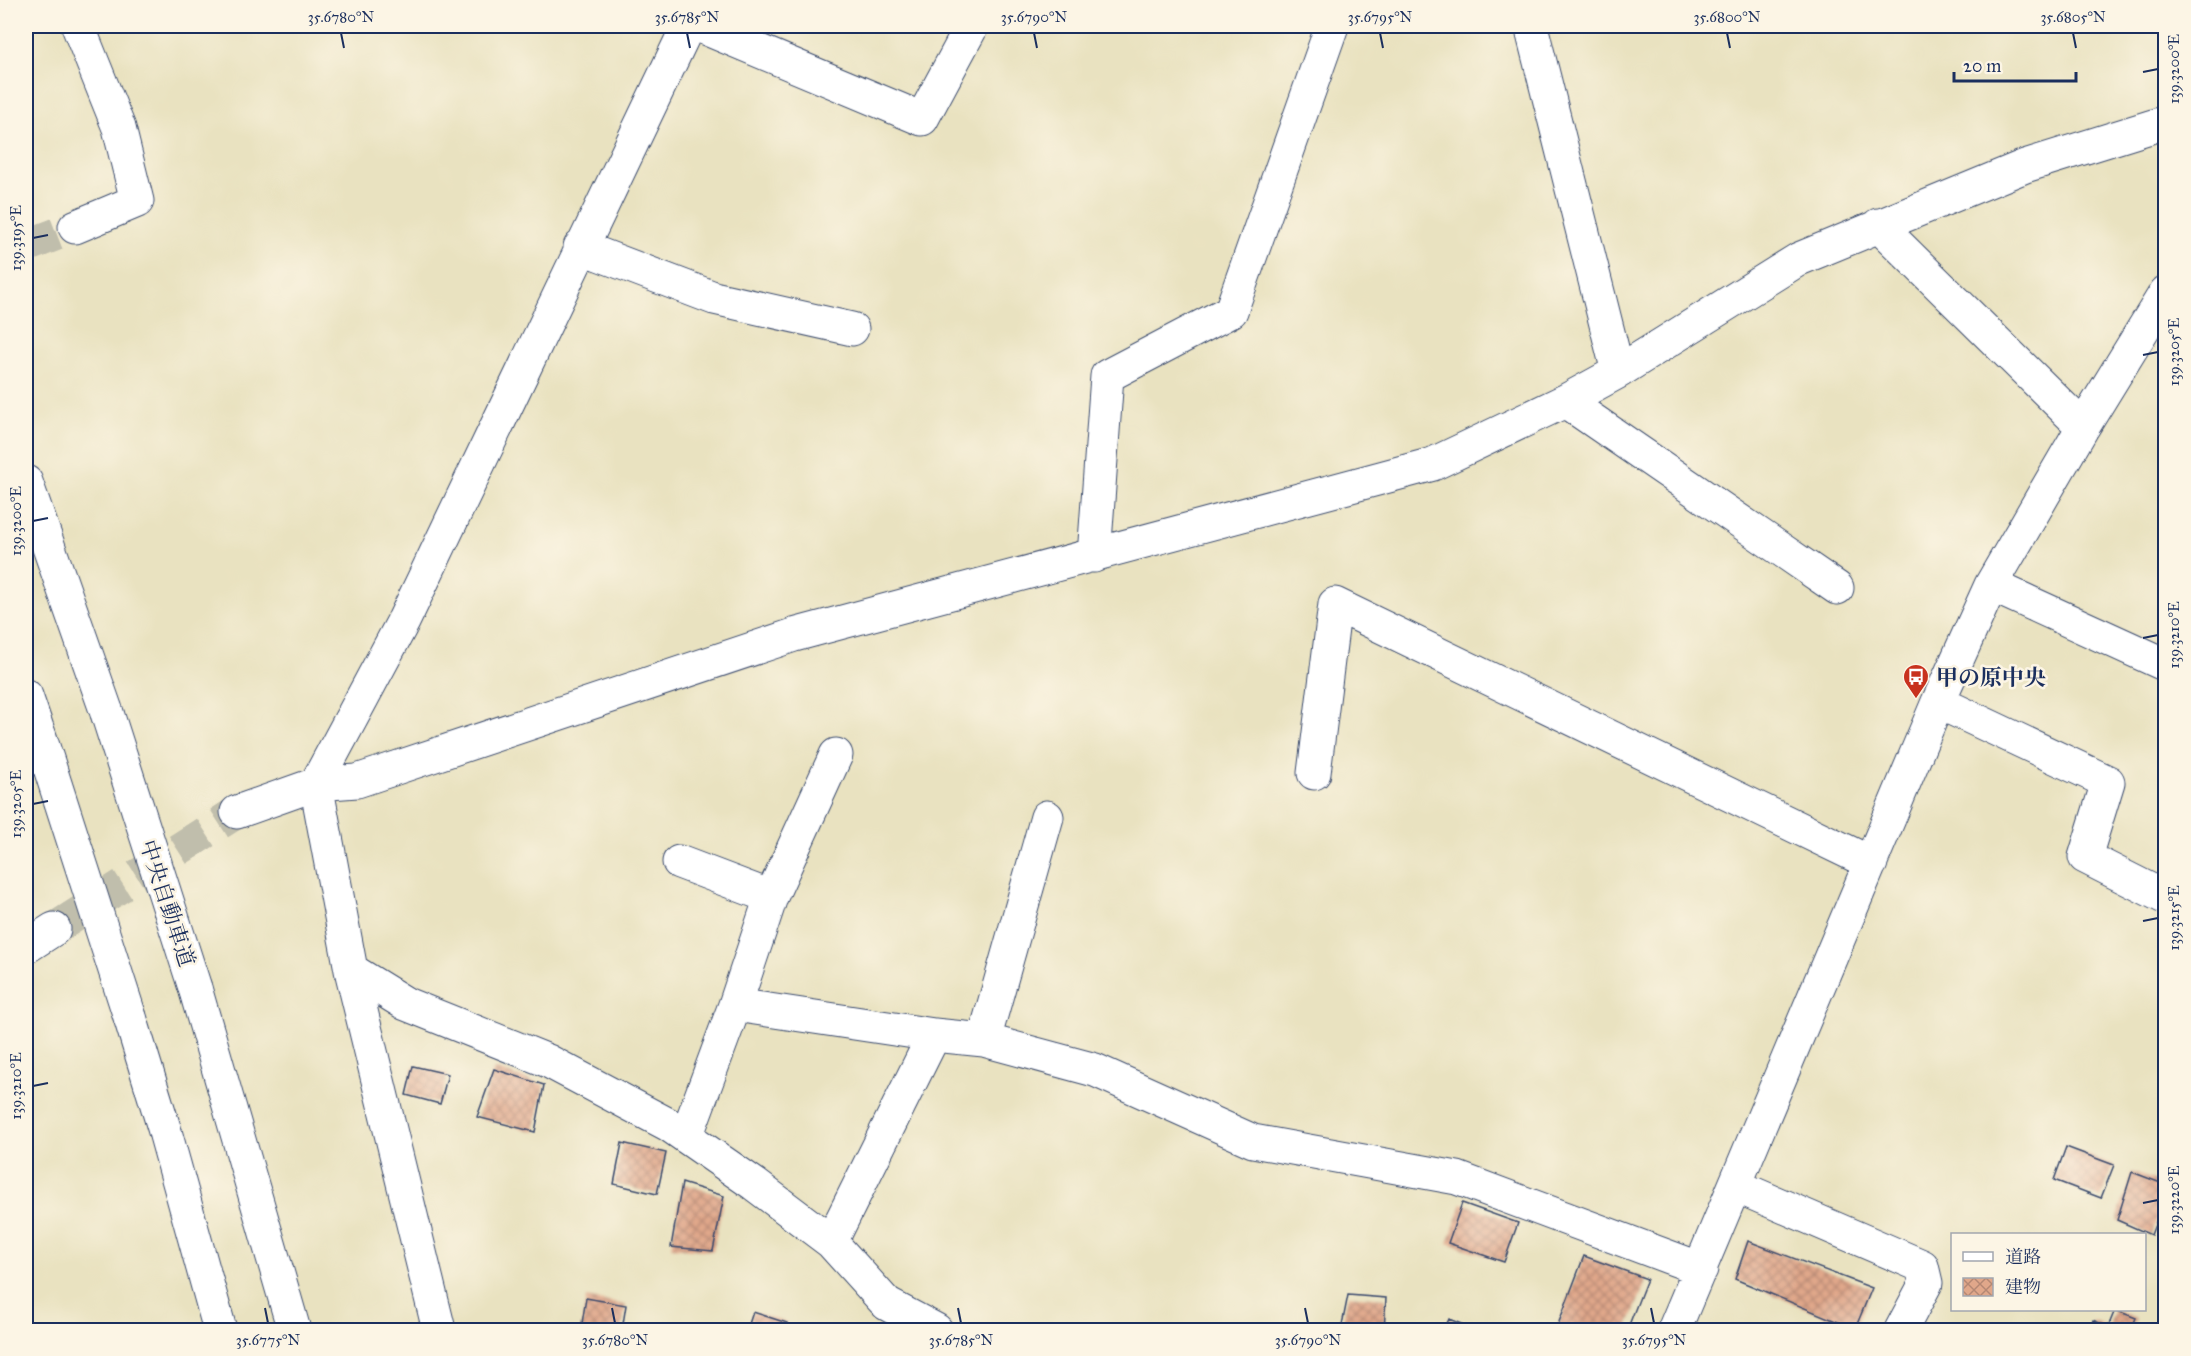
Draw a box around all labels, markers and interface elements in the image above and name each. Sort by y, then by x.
text: 35.6780°N [308,8,374,26]
text: 35.6785°N [655,8,720,26]
text: 35.6790°N [1001,8,1067,26]
text: 35.6795°N [1348,8,1413,26]
text: 35.6800°N [1694,8,1761,26]
text: 35.6805°N [2040,8,2106,26]
text: 139.3200°E [2165,34,2183,104]
scale bar [1954,45,2076,83]
text: 20 m [1963,55,2001,77]
text: 139.3195°E [7,205,25,271]
text: 139.3205°E [2165,318,2183,386]
text: 139.3200°E [7,486,25,556]
text: 139.3210°E [2165,601,2183,669]
bus stop icon: 甲の原中央 [1901,662,1931,700]
place label: 甲の原中央 [1936,664,2046,691]
text: 139.3205°E [7,770,25,838]
street label: 中央自動車道 [134,836,201,970]
text: 139.3215°E [2165,885,2183,951]
text: 139.3210°E [7,1052,25,1120]
text: 139.3220°E [2165,1165,2183,1234]
legend [1951,1233,2146,1311]
text: 道路 [2005,1246,2041,1268]
text: 建物 [2005,1276,2041,1298]
text: 35.6775°N [236,1331,301,1349]
text: 35.6780°N [582,1331,648,1349]
text: 35.6785°N [929,1331,994,1349]
text: 35.6790°N [1275,1331,1341,1349]
text: 35.6795°N [1622,1331,1687,1349]

